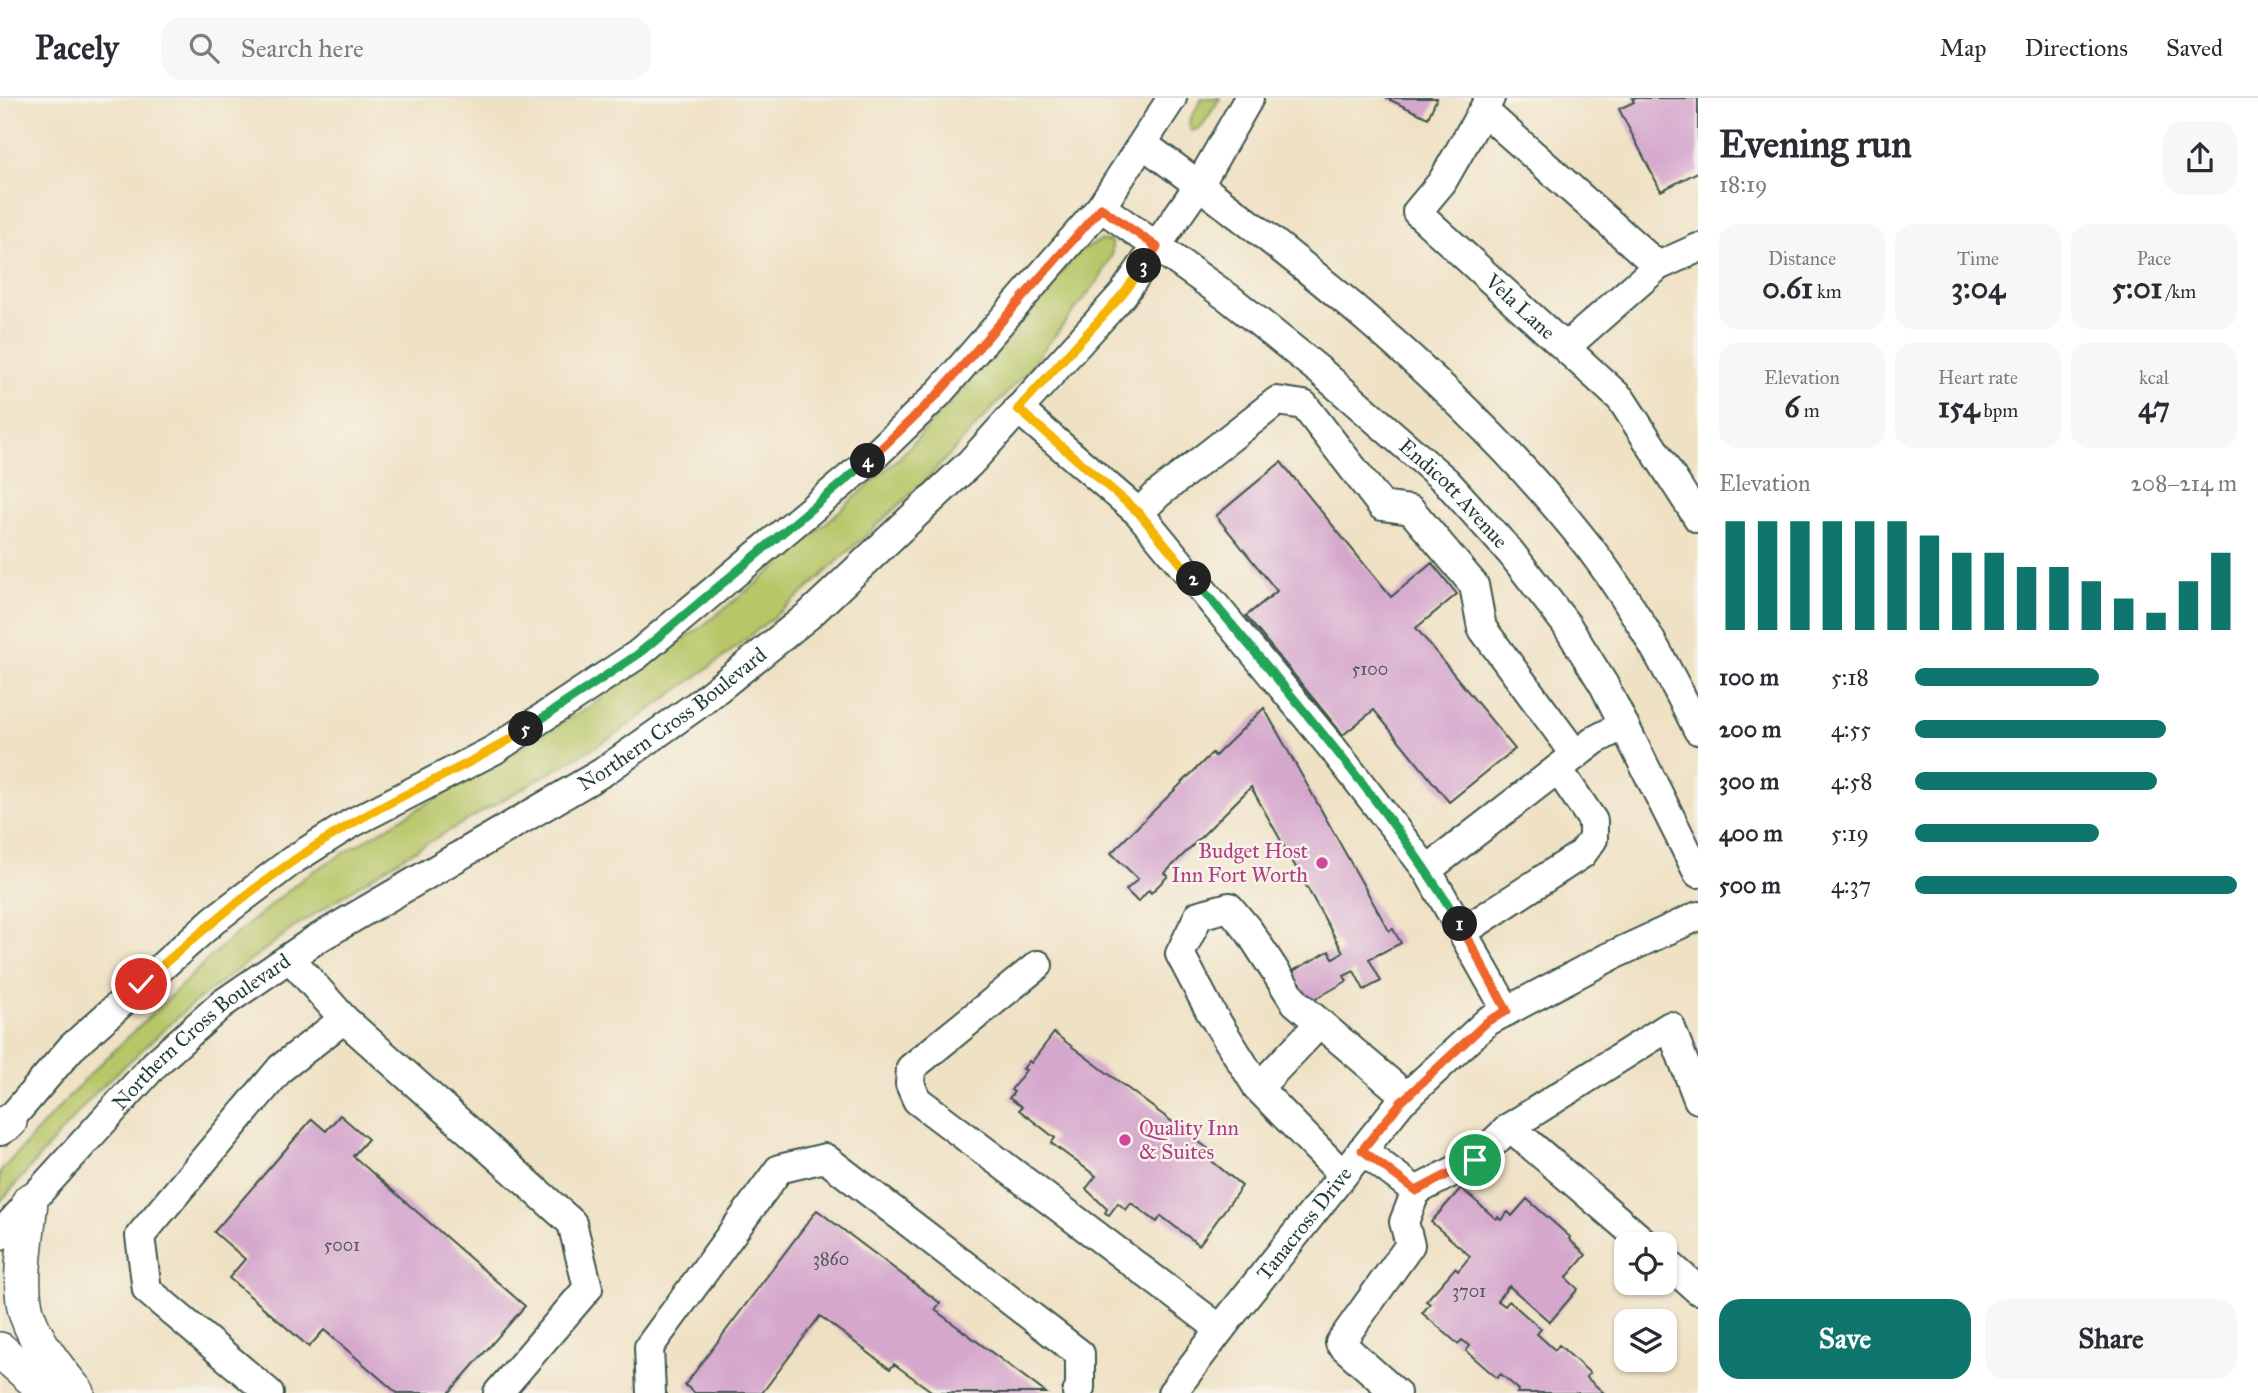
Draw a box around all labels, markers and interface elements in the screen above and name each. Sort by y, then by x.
search box [161,17,651,80]
text: Pacely [35,28,119,68]
icon: search [185,29,223,67]
text: Search here [241,32,364,64]
text: Map [1940,33,1987,63]
text: Directions [2025,33,2128,63]
text: Saved [2166,33,2223,63]
text: Evening run [1719,121,1912,167]
button: share [2163,121,2237,195]
text: 18:19 [1719,170,1767,198]
text: Distance [1768,247,1836,270]
text: Time [1957,247,1999,270]
text: Pace [2137,247,2171,270]
pin: 3 [1126,248,1162,284]
text: 3 [1140,254,1147,277]
street label: Vela Lane [1479,268,1561,345]
text: 0.61 [1762,270,1813,306]
text: 3:04 [1951,270,2005,306]
text: 5:01 [2112,270,2162,306]
text: km [1813,280,1842,303]
text: /km [2162,280,2196,303]
text: Elevation [1764,366,1840,389]
text: Heart rate [1938,366,2018,389]
text: kcal [2139,366,2169,389]
text: 6 [1784,389,1800,425]
text: 154 [1938,389,1979,425]
text: 47 [2138,389,2170,425]
text: m [1800,399,1820,422]
text: bpm [1979,399,2018,422]
street label: Endicott Avenue [1393,433,1514,554]
pin: 4 [850,444,886,478]
text: 4 [862,449,873,472]
text: Elevation [1719,469,1810,497]
text: 208–214 m [2130,469,2237,497]
pin: 2 [1176,561,1212,596]
text: 2 [1189,567,1198,590]
street label: Northern Cross Boulevard [573,641,772,797]
house number: 5100 [1352,658,1388,680]
text: 100 m [1719,663,1779,691]
text: 5:18 [1831,663,1869,691]
pin: 5 [508,712,544,746]
text: 200 m [1719,715,1781,743]
text: 4:55 [1831,715,1871,743]
text: 5 [521,717,530,740]
text: 300 m [1719,767,1779,795]
text: 4:58 [1831,767,1873,795]
text: 400 m [1719,819,1783,847]
text: 5:19 [1831,819,1869,847]
place label: Budget Host Inn Fort Worth [1171,838,1309,888]
marker: Budget Host Inn Fort Worth [1314,855,1330,871]
text: 500 m [1719,871,1781,899]
text: 4:37 [1831,871,1871,899]
pin: 1 [1442,906,1478,942]
text: 1 [1456,912,1463,935]
street label: Northern Cross Boulevard [107,948,296,1115]
pin [111,954,171,1014]
icon: check [122,965,160,1003]
place label: Quality Inn & Suites [1139,1115,1239,1165]
pin [1445,1130,1505,1190]
marker: Quality Inn & Suites [1117,1132,1133,1148]
icon: arrive [1456,1141,1494,1179]
street label: Tanacross Drive [1251,1161,1358,1286]
map controls [1614,1232,1677,1372]
button: locate [1614,1232,1677,1295]
house number: 5001 [324,1234,360,1256]
house number: 3860 [813,1248,849,1270]
house number: 3701 [1452,1280,1486,1302]
button: Save [1719,1299,1971,1379]
button: Share [1985,1299,2237,1379]
button: layers [1614,1309,1677,1372]

